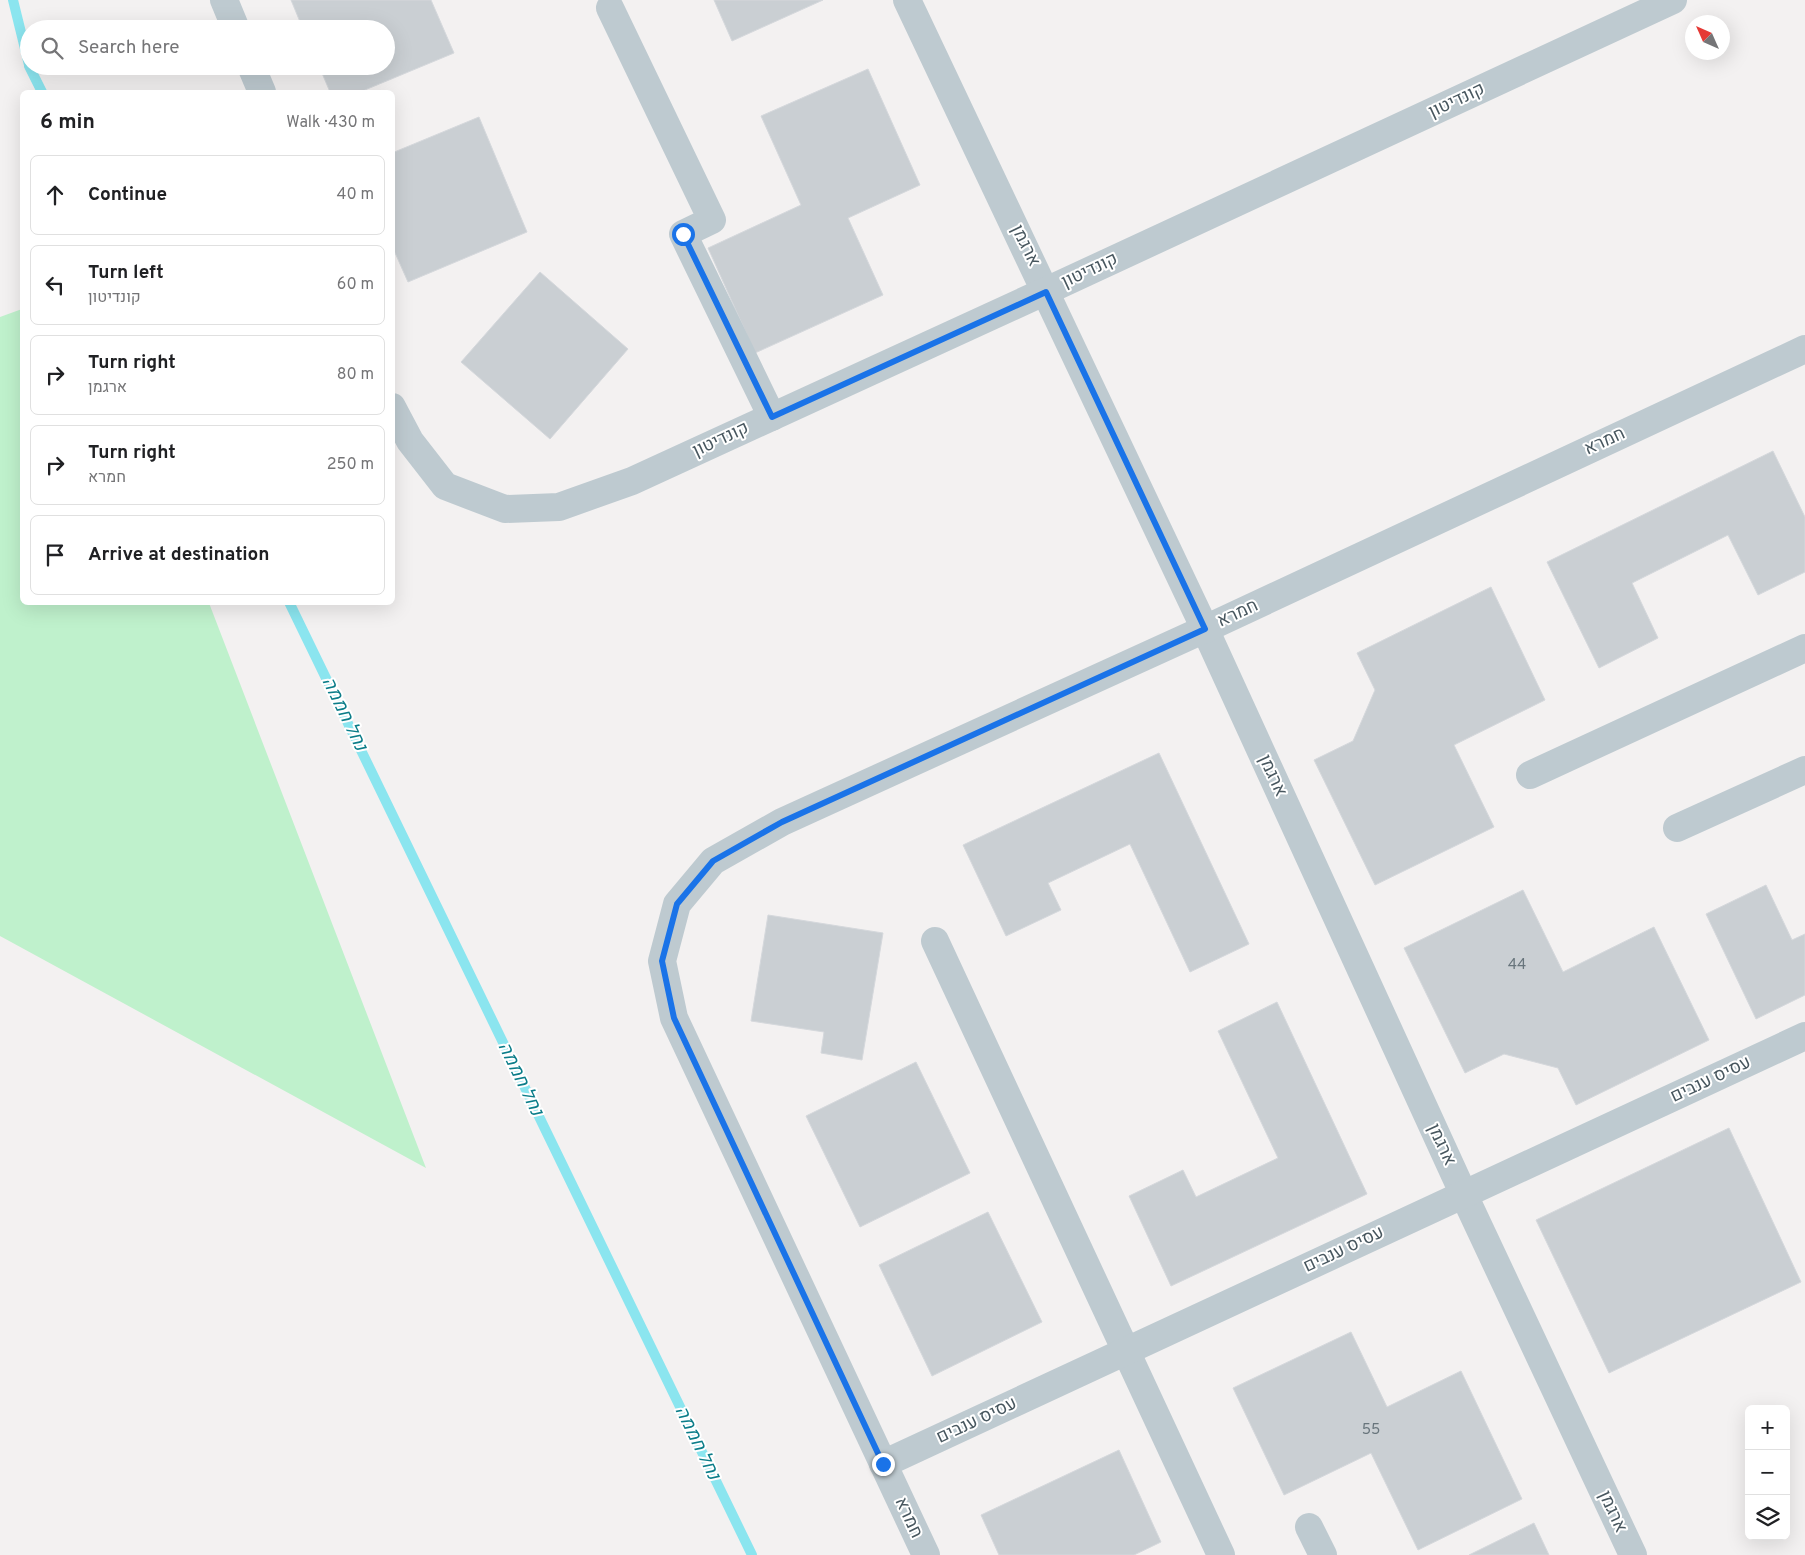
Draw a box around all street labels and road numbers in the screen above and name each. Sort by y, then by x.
street label: קונדיטון [1425,78,1489,124]
street label: ארגמן [1005,221,1045,271]
street label: קונדיטון [1058,248,1122,294]
street label: קונדיטון [689,417,753,463]
street label: חמרא [1581,423,1629,461]
street label: חמרא [1214,595,1262,633]
street label: ארגמן [1252,751,1292,801]
street label: עסיס ענבים [1667,1051,1755,1109]
street label: ארגמן [1421,1120,1461,1170]
street label: עסיס ענבים [1300,1221,1388,1279]
street label: עסיס ענבים [933,1392,1021,1450]
street label: ארגמן [1592,1487,1632,1537]
street label: חמרא [889,1494,927,1542]

